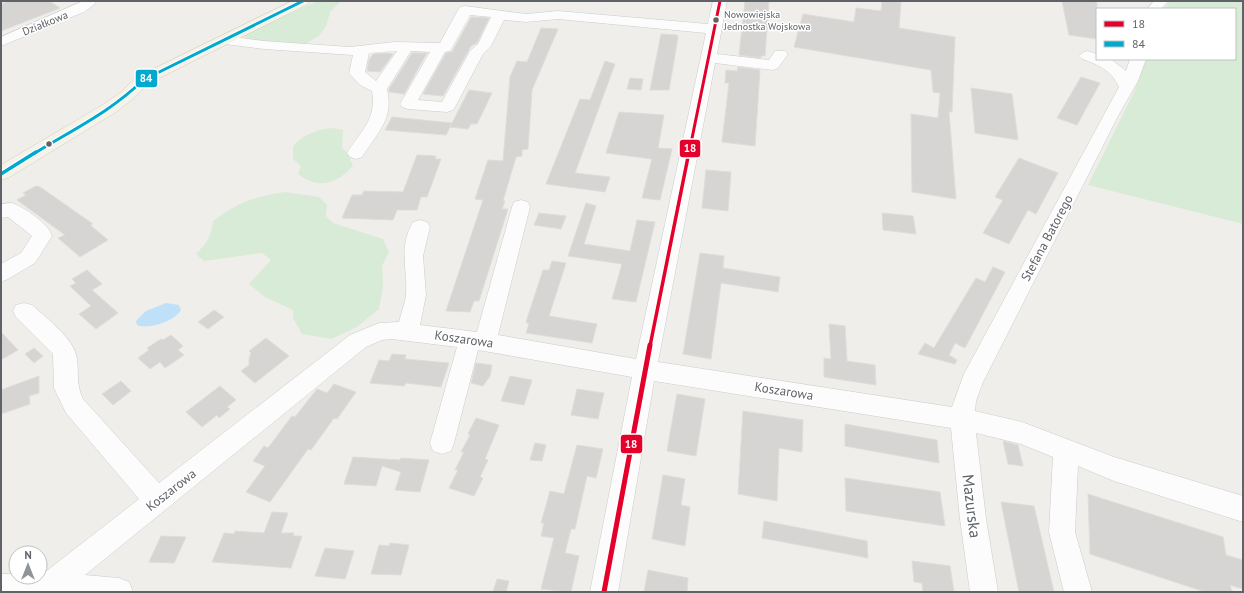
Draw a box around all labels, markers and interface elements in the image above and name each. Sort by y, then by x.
street label: Działkowa [20,8,70,38]
place label: Nowowiejska Jednostka Wojskowa [723,8,810,33]
legend [1096,8,1236,60]
marker: Nowowiejska Jednostka Wojskowa [711,15,721,25]
text: 18 [1132,16,1145,31]
text: 84 [1132,36,1146,51]
line badge: 84 [135,69,158,88]
text: 84 [140,71,153,85]
unlabelled marker [44,139,54,149]
line badge: 18 [679,139,701,158]
text: 18 [684,141,696,155]
street label: Stefana Batorego [1017,192,1077,284]
street label: Koszarowa [433,326,495,352]
street label: Koszarowa [753,378,815,404]
line badge: 18 [620,434,643,454]
text: 18 [625,437,637,451]
street label: Koszarowa [142,465,200,515]
street label: Mazurska [958,473,986,539]
north arrow [8,545,48,585]
text: N [24,548,32,562]

